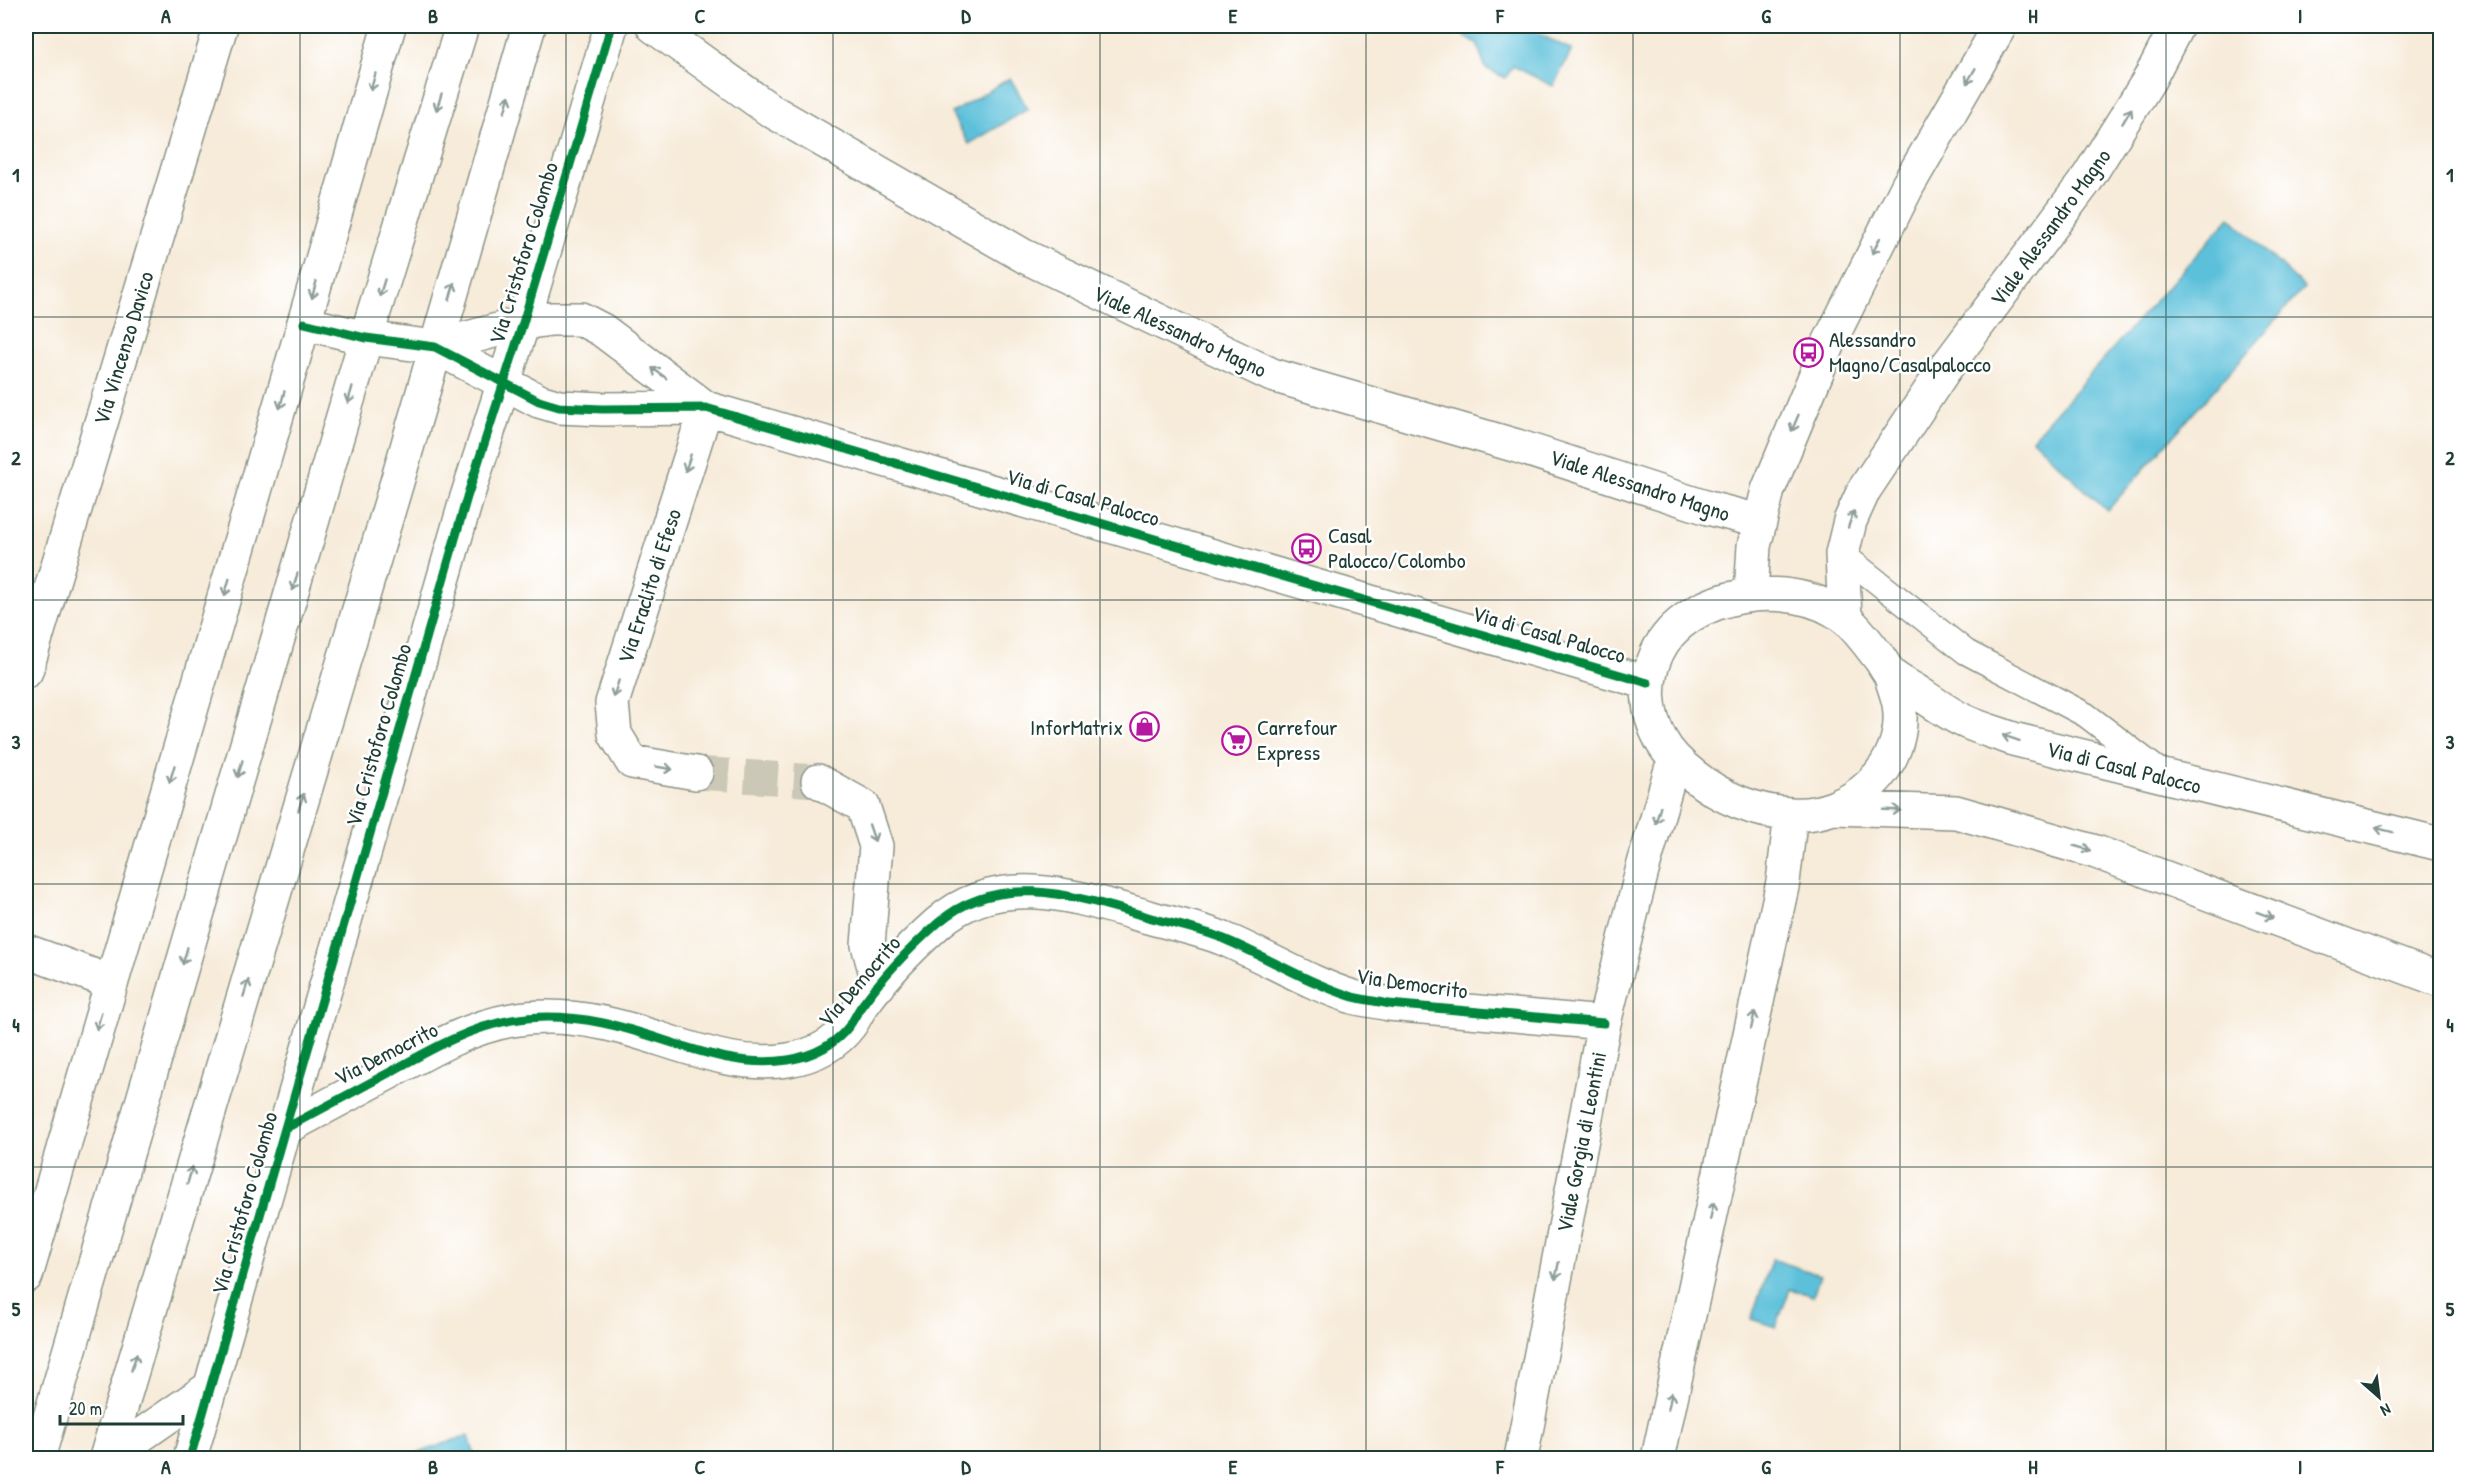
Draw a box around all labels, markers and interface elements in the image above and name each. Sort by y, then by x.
text: A [161,2,171,29]
text: B [428,2,438,29]
text: C [695,2,706,29]
text: D [961,2,971,29]
text: E [1229,2,1238,29]
text: F [1495,2,1505,29]
text: G [1761,2,1771,29]
text: H [2028,2,2038,29]
text: I [2298,2,2302,29]
one-way arrow [1965,67,1977,84]
one-way arrow [367,72,378,91]
one-way arrow [433,92,444,111]
one-way arrow [502,95,513,114]
one-way arrow [2121,108,2133,125]
street label: Viale Alessandro Magno [1983,142,2117,312]
street label: Via Cristoforo Colombo [481,158,565,348]
text: 1 [12,161,20,188]
text: 1 [2446,161,2454,188]
one-way arrow [1870,237,1882,255]
street label: Via Vincenzo Davico [85,267,161,428]
one-way arrow [376,278,387,297]
street label: Viale Alessandro Magno [1089,278,1272,384]
one-way arrow [308,280,319,299]
one-way arrow [447,282,458,301]
place label: Alessandro Magno/Casalpalocco [1829,324,1991,379]
bus stop icon: Alessandro Magno/Casalpalocco [1792,336,1824,368]
one-way arrow [652,367,668,379]
one-way arrow [344,385,355,404]
one-way arrow [276,390,287,409]
one-way arrow [1788,414,1800,432]
street label: Viale Alessandro Magno [1546,442,1734,528]
text: 2 [11,444,21,471]
text: 2 [2445,444,2455,471]
one-way arrow [682,453,693,472]
street label: Via di Casal Palocco [1003,461,1163,533]
street label: Via Eraclito di Efeso [610,505,688,667]
one-way arrow [1847,510,1858,529]
place label: Casal Palocco/Colombo [1328,520,1466,575]
bus stop icon: Casal Palocco/Colombo [1291,532,1323,564]
one-way arrow [289,572,300,591]
one-way arrow [221,577,232,596]
street label: Via di Casal Palocco [1469,598,1629,670]
street label: Via Cristoforo Colombo [338,640,419,830]
one-way arrow [610,679,621,698]
shop icon: InforMatrix [1128,711,1160,743]
place label: InforMatrix [1030,712,1123,742]
place label: Carrefour Express [1257,712,1338,767]
supermarket icon: Carrefour Express [1220,724,1252,756]
text: 3 [12,728,21,755]
text: 3 [2446,728,2455,755]
one-way arrow [2002,732,2021,743]
street label: Via di Casal Palocco [2044,733,2204,801]
one-way arrow [234,759,245,778]
one-way arrow [654,762,673,773]
one-way arrow [166,764,177,783]
one-way arrow [296,792,307,811]
one-way arrow [1882,804,1902,815]
one-way arrow [1652,805,1663,824]
one-way arrow [867,823,878,842]
one-way arrow [2374,824,2393,836]
one-way arrow [2072,843,2091,854]
one-way arrow [2255,910,2274,921]
street label: Via Democrito [811,929,907,1033]
one-way arrow [179,946,190,965]
street label: Via Democrito [1354,960,1470,1006]
one-way arrow [241,979,252,998]
text: 4 [12,1011,20,1038]
one-way arrow [93,1011,104,1030]
one-way arrow [1748,1011,1759,1030]
text: 4 [2446,1011,2454,1038]
street label: Via Democrito [329,1014,443,1092]
street label: Viale Gorgia di Leontini [1549,1049,1613,1235]
street label: Via Cristoforo Colombo [204,1108,285,1298]
one-way arrow [185,1166,196,1185]
one-way arrow [1707,1202,1718,1221]
one-way arrow [1551,1261,1562,1281]
text: 5 [12,1295,21,1322]
text: 5 [2446,1295,2455,1322]
one-way arrow [129,1353,140,1372]
north arrow [2349,1367,2409,1427]
scale bar [60,1388,183,1426]
one-way arrow [1665,1392,1677,1411]
text: 20 m [69,1396,102,1421]
text: N [2377,1399,2395,1422]
text: A [161,1453,171,1480]
text: B [428,1453,438,1480]
text: C [695,1453,706,1480]
text: D [961,1453,971,1480]
text: E [1229,1453,1238,1480]
text: F [1495,1453,1505,1480]
text: G [1761,1453,1771,1480]
text: H [2028,1453,2038,1480]
text: I [2298,1453,2302,1480]

